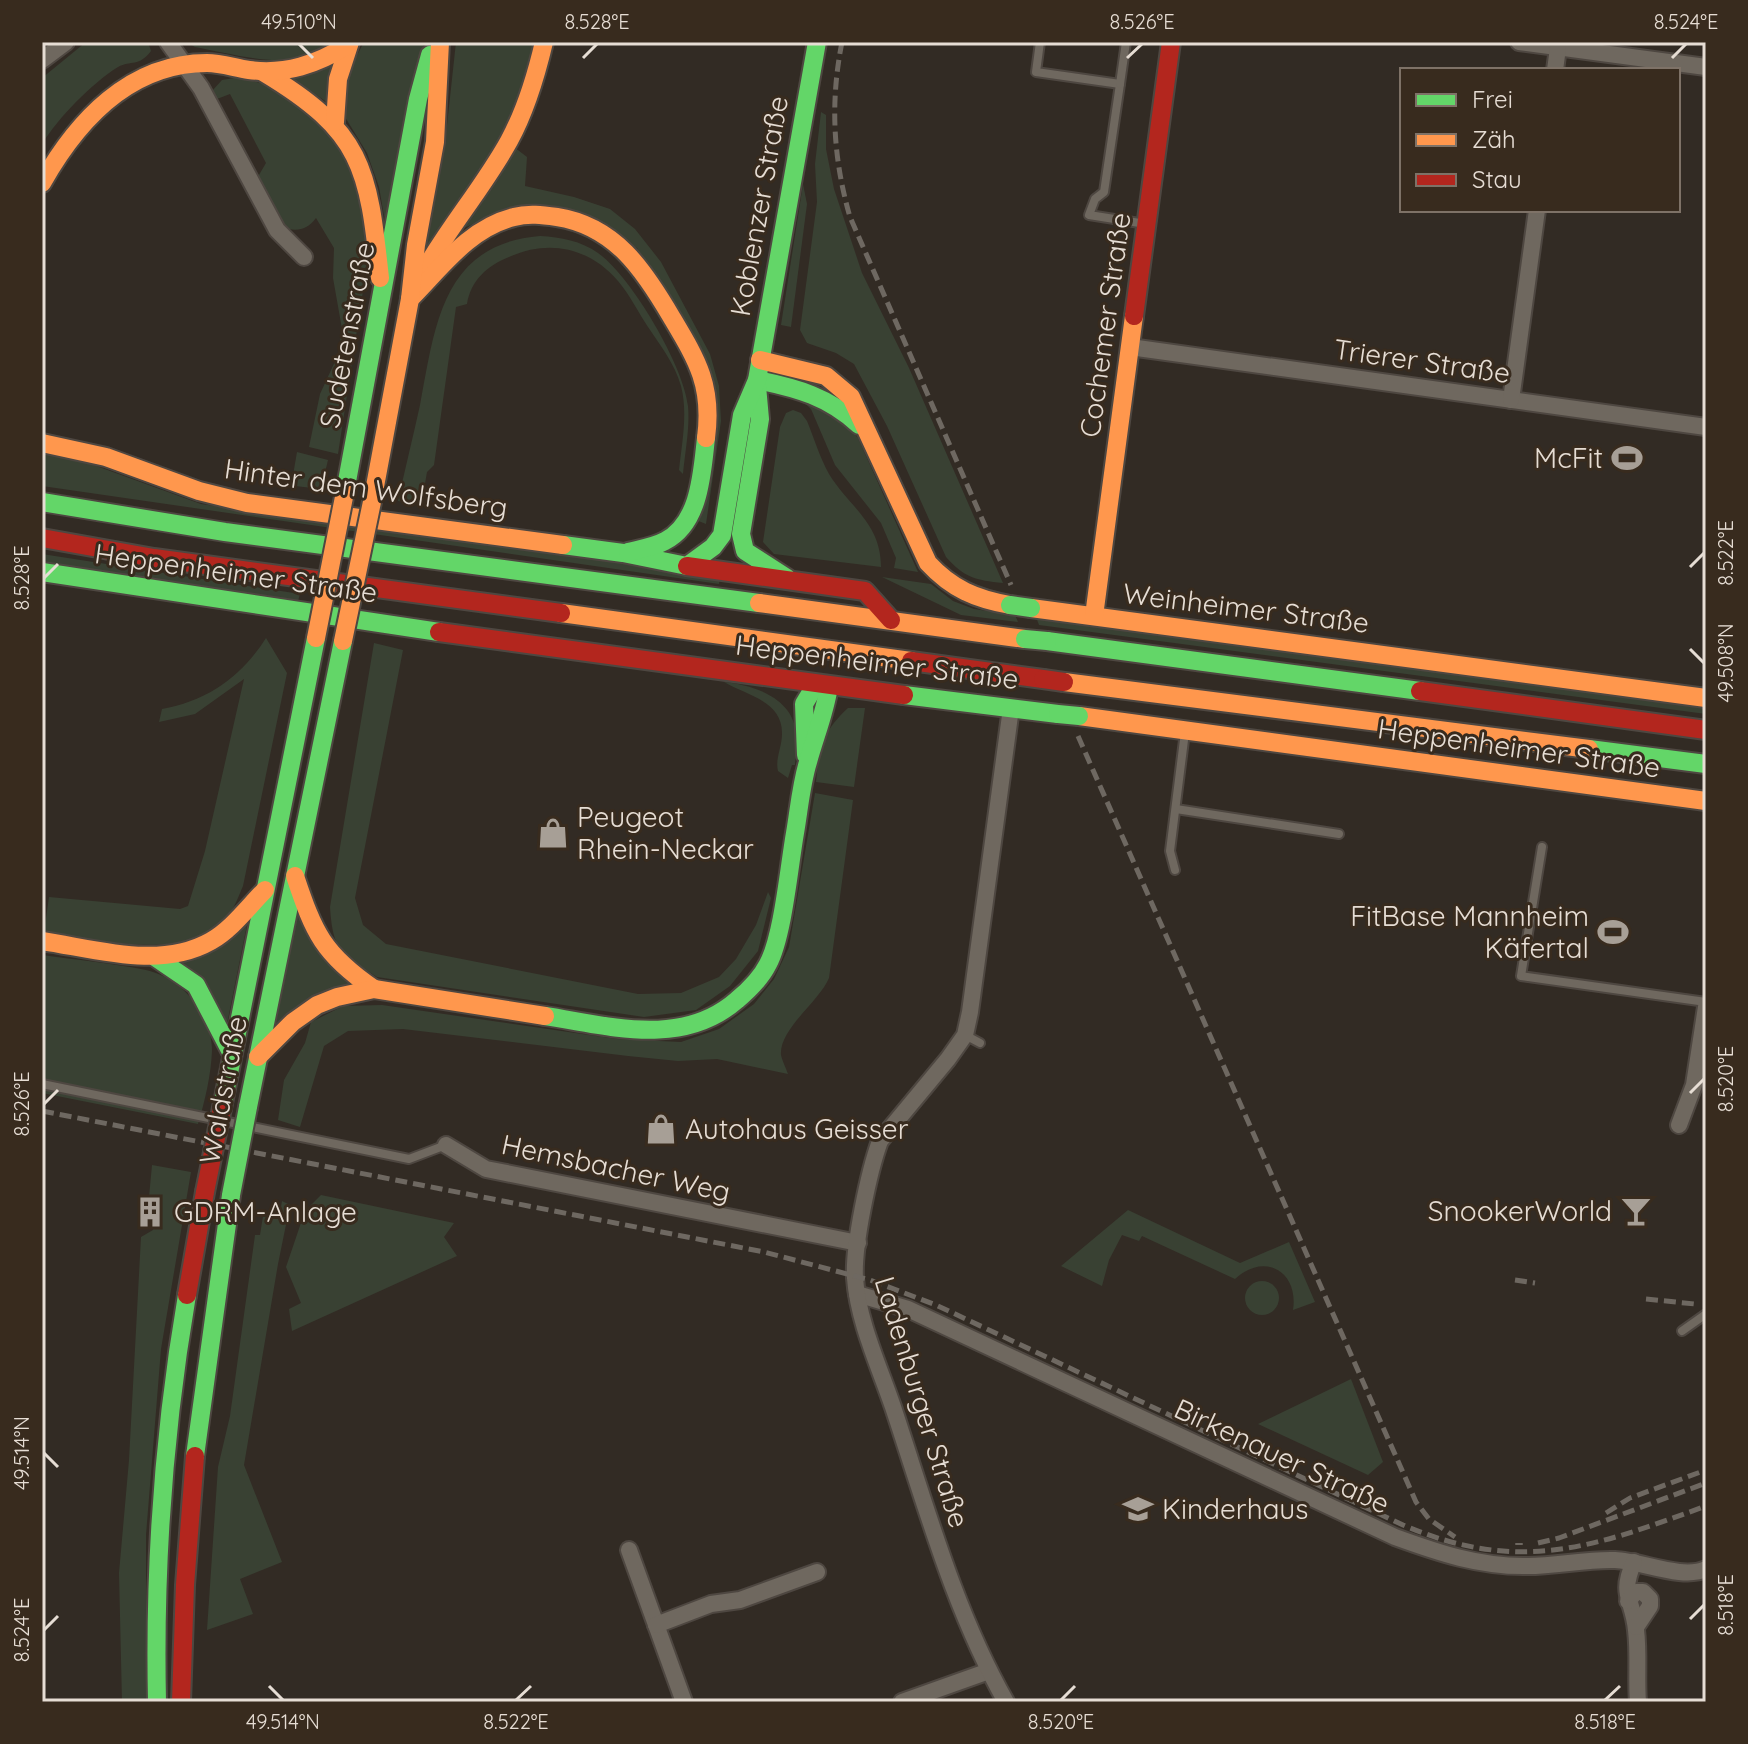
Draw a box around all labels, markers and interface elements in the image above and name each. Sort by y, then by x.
text: 49.510°N [261,9,337,34]
text: 8.528°E [564,9,630,34]
text: 8.526°E [1109,9,1175,34]
text: 8.524°E [1654,9,1718,34]
legend [1400,68,1680,212]
text: Frei [1472,84,1513,114]
street label: Koblenzer Straße [722,93,795,319]
text: Zäh [1472,124,1516,154]
text: Stau [1472,164,1522,194]
street label: Cochemer Straße [1071,210,1138,440]
street label: Sudetenstraße [311,239,382,431]
street label: Trierer Straße [1332,331,1512,390]
place label: McFit [1534,440,1603,475]
sports icon: McFit [1610,441,1644,475]
street label: Hinter dem Wolfsberg [222,450,510,525]
text: 8.522°E [1713,520,1738,586]
street label: Heppenheimer Straße [93,535,380,610]
text: 8.528°E [9,545,34,611]
street label: Weinheimer Straße [1121,575,1371,640]
text: 49.508°N [1713,624,1738,702]
street label: Heppenheimer Straße [734,627,1021,696]
street label: Heppenheimer Straße [1376,710,1663,785]
place label: Peugeot Rhein-Neckar [577,799,754,866]
shop icon: Peugeot Rhein-Neckar [536,816,570,850]
place label: FitBase Mannheim Käfertal [1350,898,1589,965]
sports icon: FitBase Mannheim Käfertal [1596,915,1630,949]
street label: Waldstraße [191,1013,254,1167]
text: 8.520°E [1713,1046,1738,1112]
text: 8.526°E [9,1071,34,1137]
place label: Autohaus Geisser [685,1111,909,1146]
shop icon: Autohaus Geisser [644,1112,678,1146]
street label: Hemsbacher Weg [498,1126,734,1209]
place label: SnookerWorld [1428,1193,1612,1228]
place label: GDRM-Anlage [174,1194,357,1229]
bar icon: SnookerWorld [1619,1194,1653,1228]
building icon: GDRM-Anlage [133,1195,167,1229]
street label: Ladenburger Straße [868,1272,977,1532]
street label: Birkenauer Straße [1169,1390,1395,1521]
text: 49.514°N [9,1416,34,1490]
place label: Kinderhaus [1162,1491,1308,1526]
school or university icon: Kinderhaus [1121,1492,1155,1526]
text: 8.518°E [1713,1574,1738,1636]
text: 8.524°E [9,1598,34,1662]
text: 49.514°N [246,1709,320,1734]
text: 8.522°E [483,1709,549,1734]
text: 8.520°E [1028,1709,1094,1734]
text: 8.518°E [1574,1709,1636,1734]

